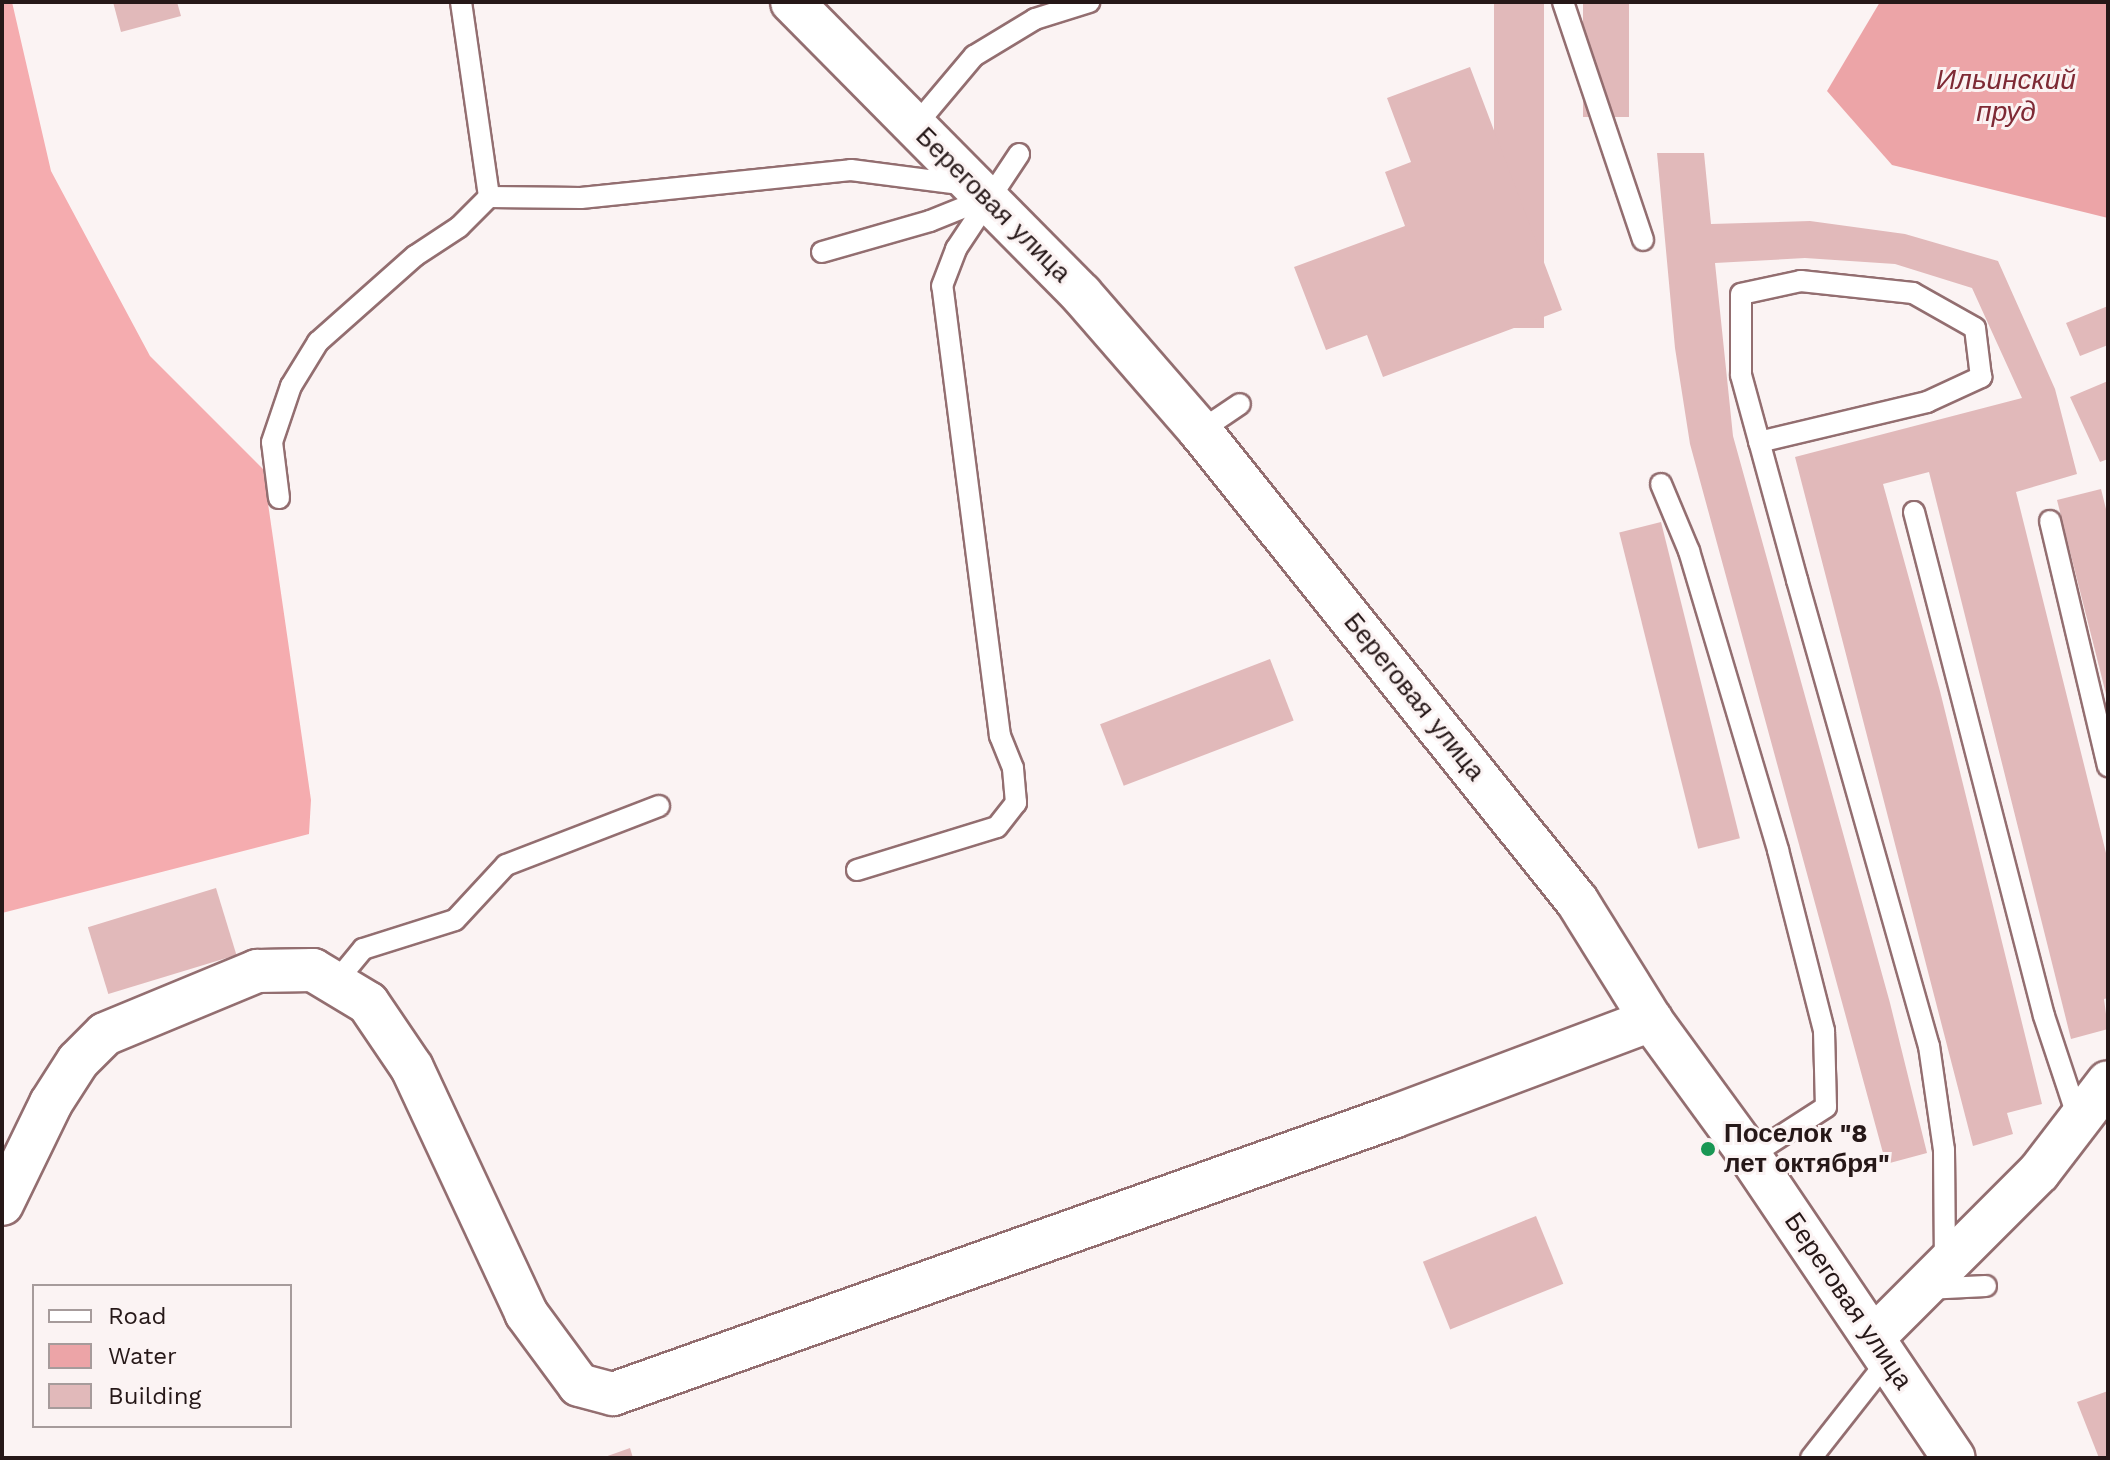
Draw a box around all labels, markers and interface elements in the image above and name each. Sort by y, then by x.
water label: Ильинский пруд [1936,63,2076,129]
street label: Береговая улица [909,121,1077,289]
street label: Береговая улица [1337,607,1491,787]
place label: Поселок "8 лет октября" [1724,1118,1890,1180]
marker: Поселок "8 лет октября" [1699,1140,1717,1158]
street label: Береговая улица [1777,1207,1919,1395]
legend [32,1284,292,1428]
text: Road [108,1302,167,1330]
text: Water [108,1342,177,1370]
text: Building [108,1382,201,1410]

